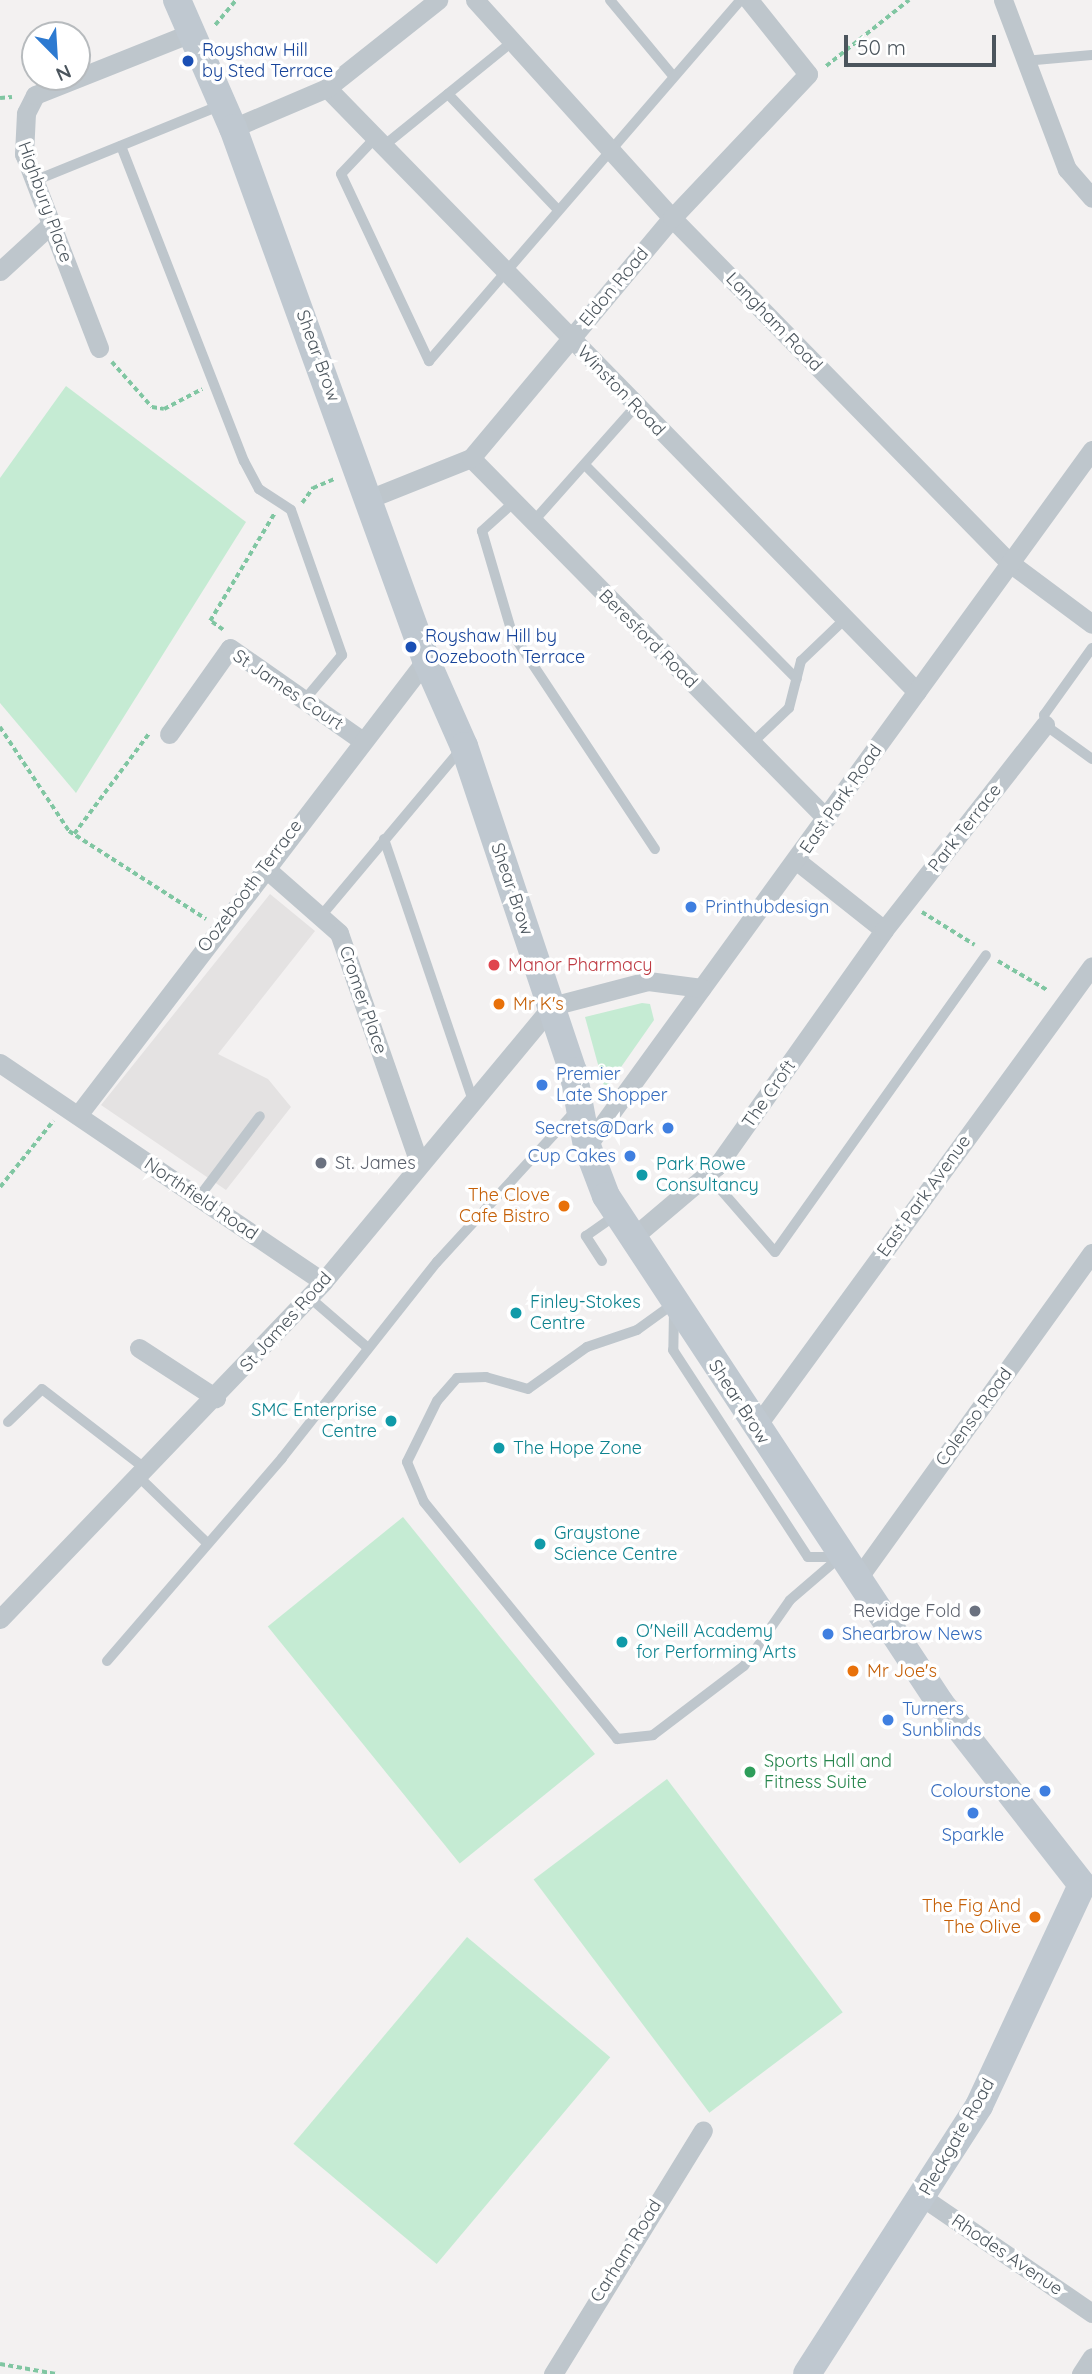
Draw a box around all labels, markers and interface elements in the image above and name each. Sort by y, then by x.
north arrow [21,21,91,91]
scale bar [847,21,999,65]
text: 50 m [857,34,906,60]
place label: Royshaw Hill by Sted Terrace [202,40,333,82]
marker: Royshaw Hill by Sted Terrace [180,53,196,69]
text: N [52,60,75,87]
street label: Highbury Place [13,139,77,265]
street label: Eldon Road [575,243,653,331]
street label: Langham Road [721,268,827,376]
street label: Shear Brow [291,307,345,405]
street label: Winston Road [573,341,669,441]
street label: Beresford Road [594,585,702,693]
place label: Royshaw Hill by Oozebooth Terrace [425,626,585,668]
marker: Royshaw Hill by Oozebooth Terrace [403,639,419,655]
street label: St James Court [229,645,347,735]
street label: East Park Road [795,740,887,858]
street label: Park Terrace [924,780,1006,876]
street label: Oozebooth Terrace [193,816,307,956]
street label: Shear Brow [486,840,538,938]
place label: Printhubdesign [705,896,829,918]
marker: Printhubdesign [683,899,699,915]
street label: Cromer Place [334,943,392,1057]
place label: Manor Pharmacy [508,954,653,976]
marker: Manor Pharmacy [486,957,502,973]
place label: Mr K's [513,993,564,1015]
marker: Mr K's [491,996,507,1012]
street label: The Croft [738,1056,800,1132]
place label: Premier Late Shopper [556,1064,668,1106]
marker: Premier Late Shopper [534,1077,550,1093]
place label: Secrets@Dark [535,1117,654,1139]
marker: Secrets@Dark [660,1120,676,1136]
street label: East Park Avenue [873,1131,975,1261]
place label: Cup Cakes [528,1145,616,1167]
marker: Cup Cakes [622,1148,638,1164]
place label: St. James [335,1152,416,1174]
street label: Northfield Road [140,1153,262,1245]
place label: Park Rowe Consultancy [656,1154,759,1196]
marker: St. James [313,1155,329,1171]
marker: Park Rowe Consultancy [634,1167,650,1183]
place label: The Clove Cafe Bistro [459,1185,550,1228]
marker: The Clove Cafe Bistro [556,1198,572,1214]
street label: St James Road [236,1268,336,1376]
place label: Finley-Stokes Centre [530,1292,641,1334]
marker: Finley-Stokes Centre [508,1305,524,1321]
street label: Shear Brow [704,1356,774,1448]
street label: Colenso Road [931,1364,1017,1470]
place label: SMC Enterprise Centre [251,1400,377,1442]
marker: SMC Enterprise Centre [383,1413,399,1429]
place label: The Hope Zone [513,1437,642,1459]
marker: The Hope Zone [491,1440,507,1456]
place label: Graystone Science Centre [554,1523,677,1566]
marker: Graystone Science Centre [532,1536,548,1552]
place label: Revidge Fold [853,1600,961,1622]
marker: Revidge Fold [967,1603,983,1619]
place label: O'Neill Academy for Performing Arts [636,1621,796,1664]
place label: Shearbrow News [842,1623,982,1645]
marker: Shearbrow News [820,1626,836,1642]
marker: O'Neill Academy for Performing Arts [614,1634,630,1650]
place label: Mr Joe's [867,1660,937,1682]
marker: Mr Joe's [845,1663,861,1679]
place label: Turners Sunblinds [902,1699,981,1742]
marker: Turners Sunblinds [880,1712,896,1728]
place label: Sports Hall and Fitness Suite [764,1751,892,1794]
marker: Sports Hall and Fitness Suite [742,1764,758,1780]
place label: Colourstone [930,1780,1031,1802]
marker: Colourstone [1037,1783,1053,1799]
marker: Sparkle [965,1805,981,1821]
place label: Sparkle [942,1824,1004,1846]
place label: The Fig And The Olive [922,1896,1021,1938]
marker: The Fig And The Olive [1027,1909,1043,1925]
street label: Pleckgate Road [915,2075,999,2199]
street label: Carham Road [586,2196,666,2306]
street label: Rhodes Avenue [947,2210,1067,2300]

